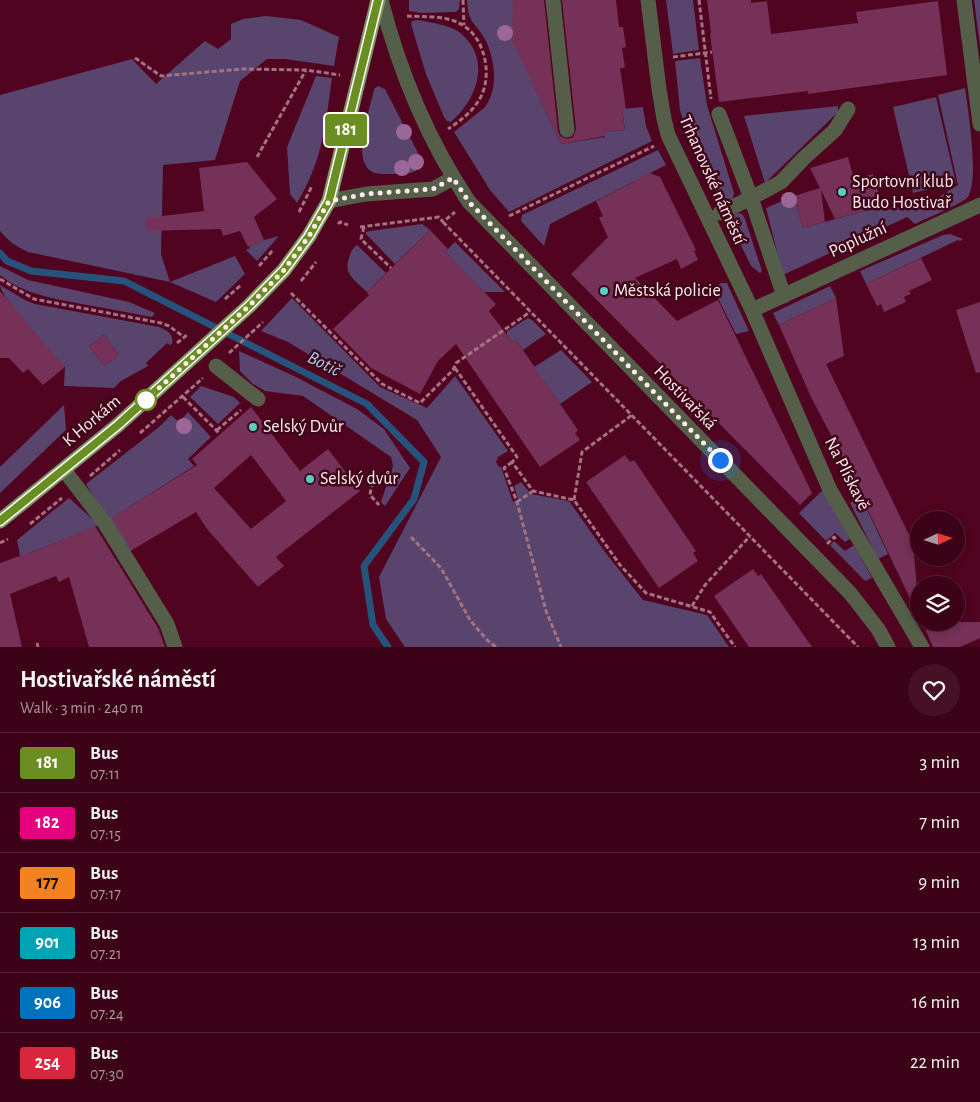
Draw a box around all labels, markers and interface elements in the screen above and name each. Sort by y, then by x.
street label: Trhanovské náměstí [675,113,749,248]
line badge: 181 [317,114,375,146]
text: 181 [335,121,357,139]
place label: Sportovní klub Budo Hostivař [852,173,954,212]
marker: Sportovní klub Budo Hostivař [836,186,848,198]
street label: Poplužní [826,219,890,261]
place label: Městská policie [614,282,721,300]
marker: Městská policie [598,285,610,297]
water label: Botič [304,348,345,381]
street label: Hostivařská [650,362,720,434]
unlabelled marker [135,389,157,411]
street label: K Horkám [60,392,124,450]
place label: Selský Dvůr [263,418,344,436]
marker: Selský Dvůr [247,421,259,433]
street label: Na Plískavě [821,434,873,514]
your location [708,448,733,473]
place label: Selský dvůr [320,470,398,488]
marker: Selský dvůr [304,473,316,485]
north arrow [910,511,965,566]
map controls [910,511,965,631]
button: layers [910,576,965,631]
button: heart [908,664,960,716]
text: Hostivařské náměstí [20,668,216,692]
text: Walk · 3 min · 240 m [20,700,143,716]
text: Bus [90,744,118,763]
text: 3 min [919,753,960,772]
text: 181 [37,754,58,772]
text: 07:11 [90,766,120,782]
text: Bus [90,804,118,823]
text: 7 min [919,813,960,832]
text: 182 [36,814,59,832]
text: 07:15 [90,826,121,842]
text: Bus [90,864,118,883]
text: 9 min [918,873,960,892]
text: 177 [36,874,59,892]
text: 07:17 [90,886,121,902]
text: Bus [90,924,118,943]
text: 13 min [913,933,960,952]
text: 901 [35,934,60,952]
text: 07:21 [90,946,122,962]
text: Bus [90,984,118,1003]
text: 16 min [912,993,960,1012]
text: 906 [34,994,61,1012]
text: 07:24 [90,1006,124,1022]
text: Bus [90,1044,118,1063]
text: 22 min [910,1053,960,1072]
text: 254 [35,1054,60,1072]
text: 07:30 [90,1066,124,1082]

